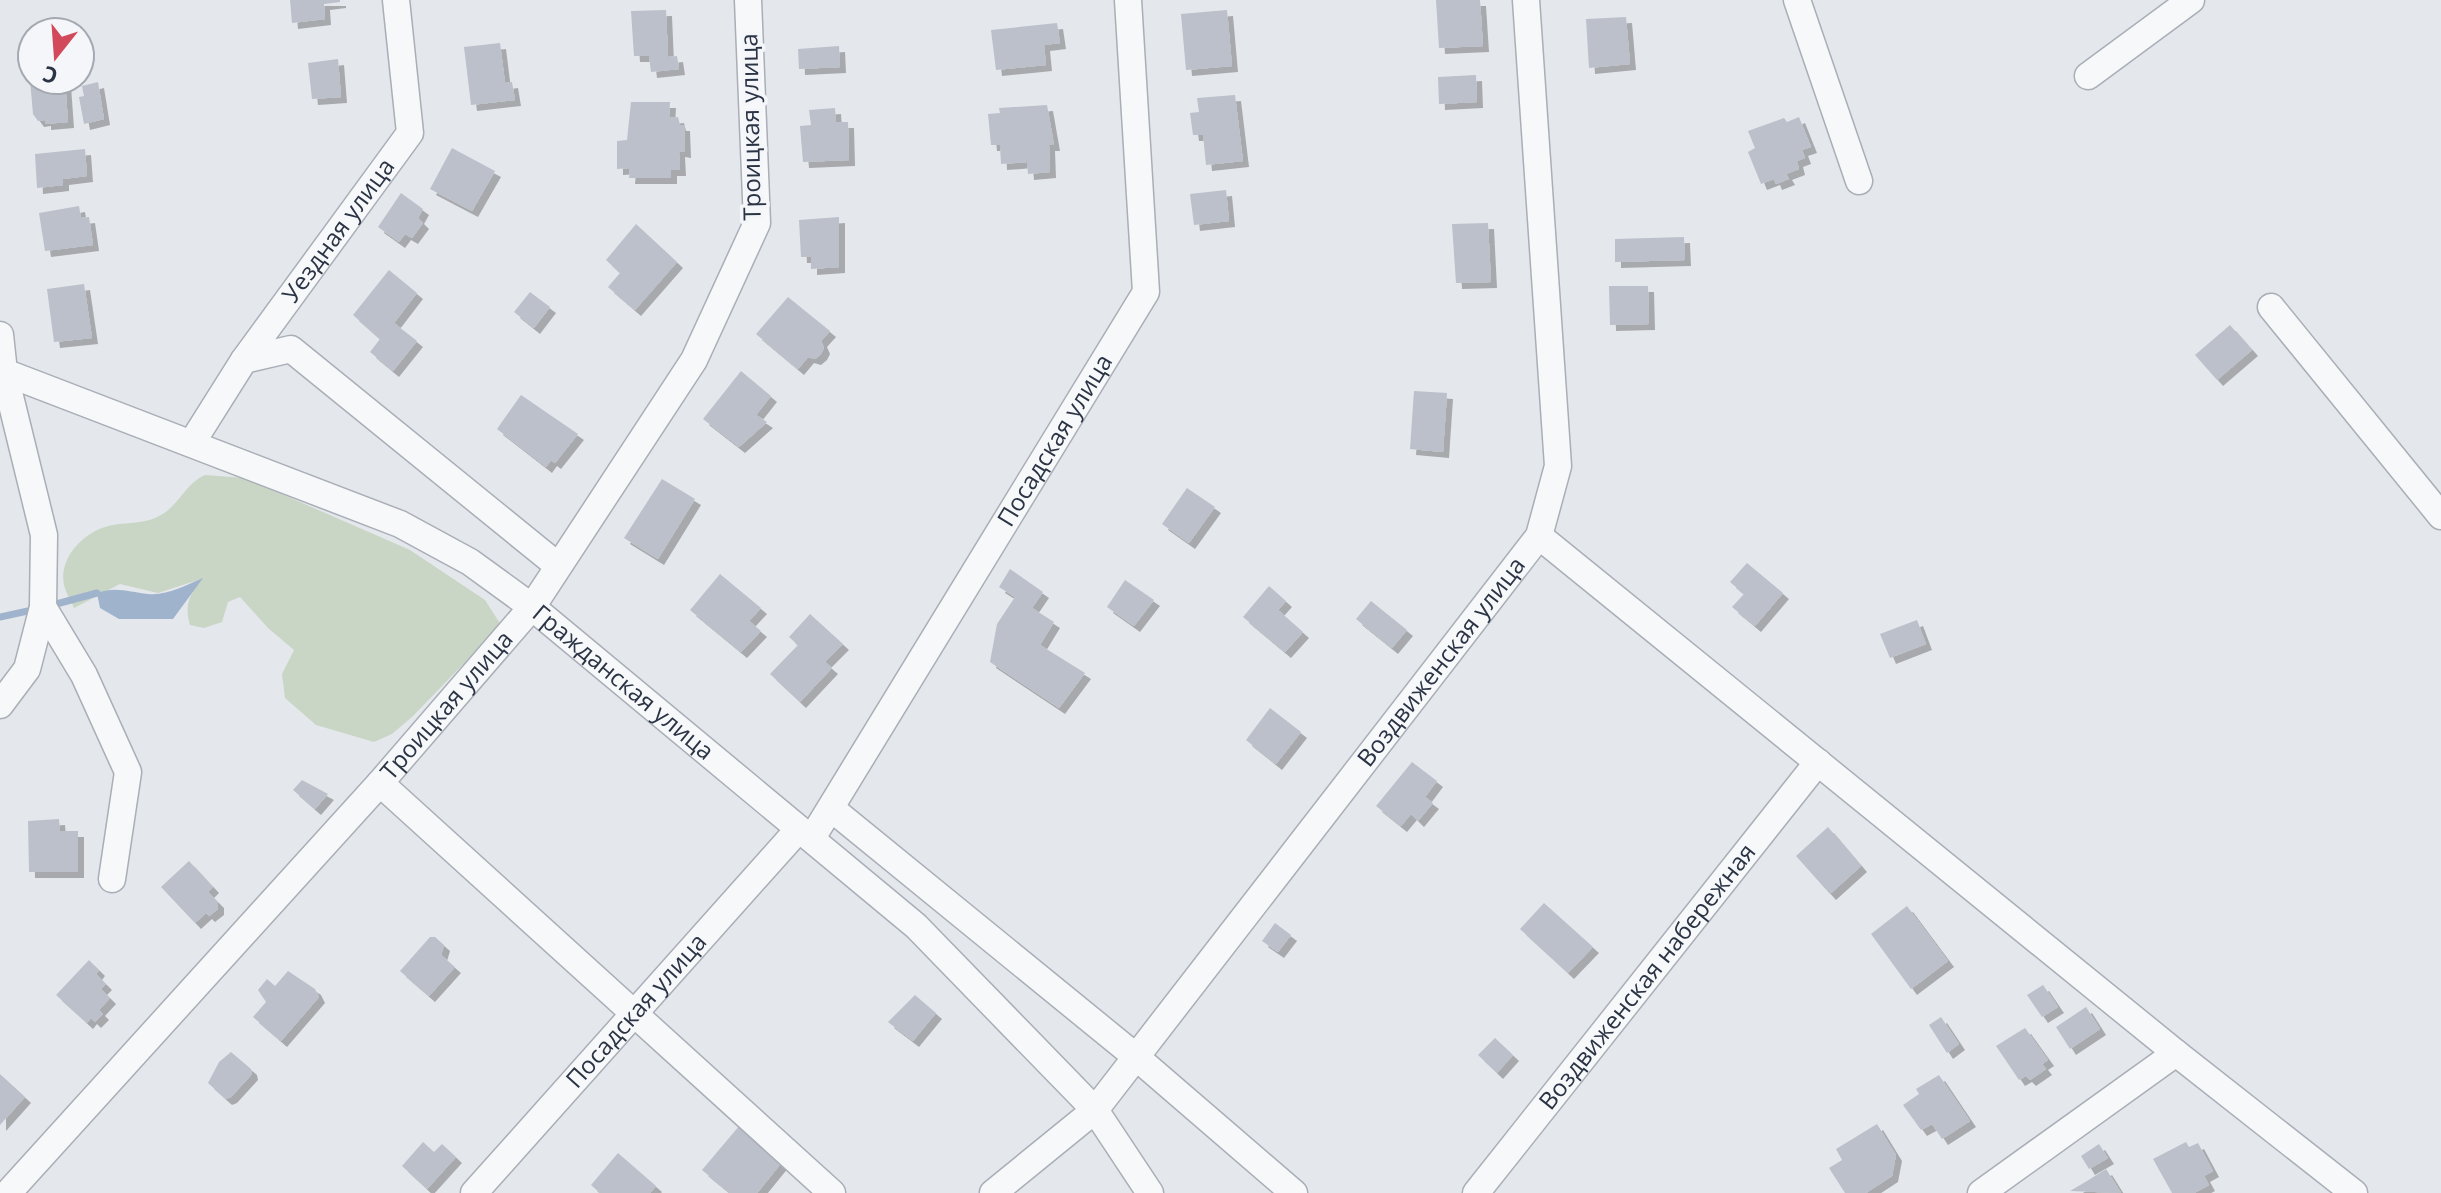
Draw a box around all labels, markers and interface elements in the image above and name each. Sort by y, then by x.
north arrow [16,16,96,96]
street label: Троицкая улица [731,33,768,221]
text: С [39,60,61,92]
street label: Уездная улица [274,151,401,309]
street label: Посадская улица [988,347,1119,532]
street label: Воздвиженская улица [1349,549,1532,773]
street label: Гражданская улица [526,596,722,767]
street label: Троицкая улица [372,623,519,786]
street label: Воздвиженская набережная [1530,836,1762,1116]
street label: Посадская улица [558,926,713,1094]

